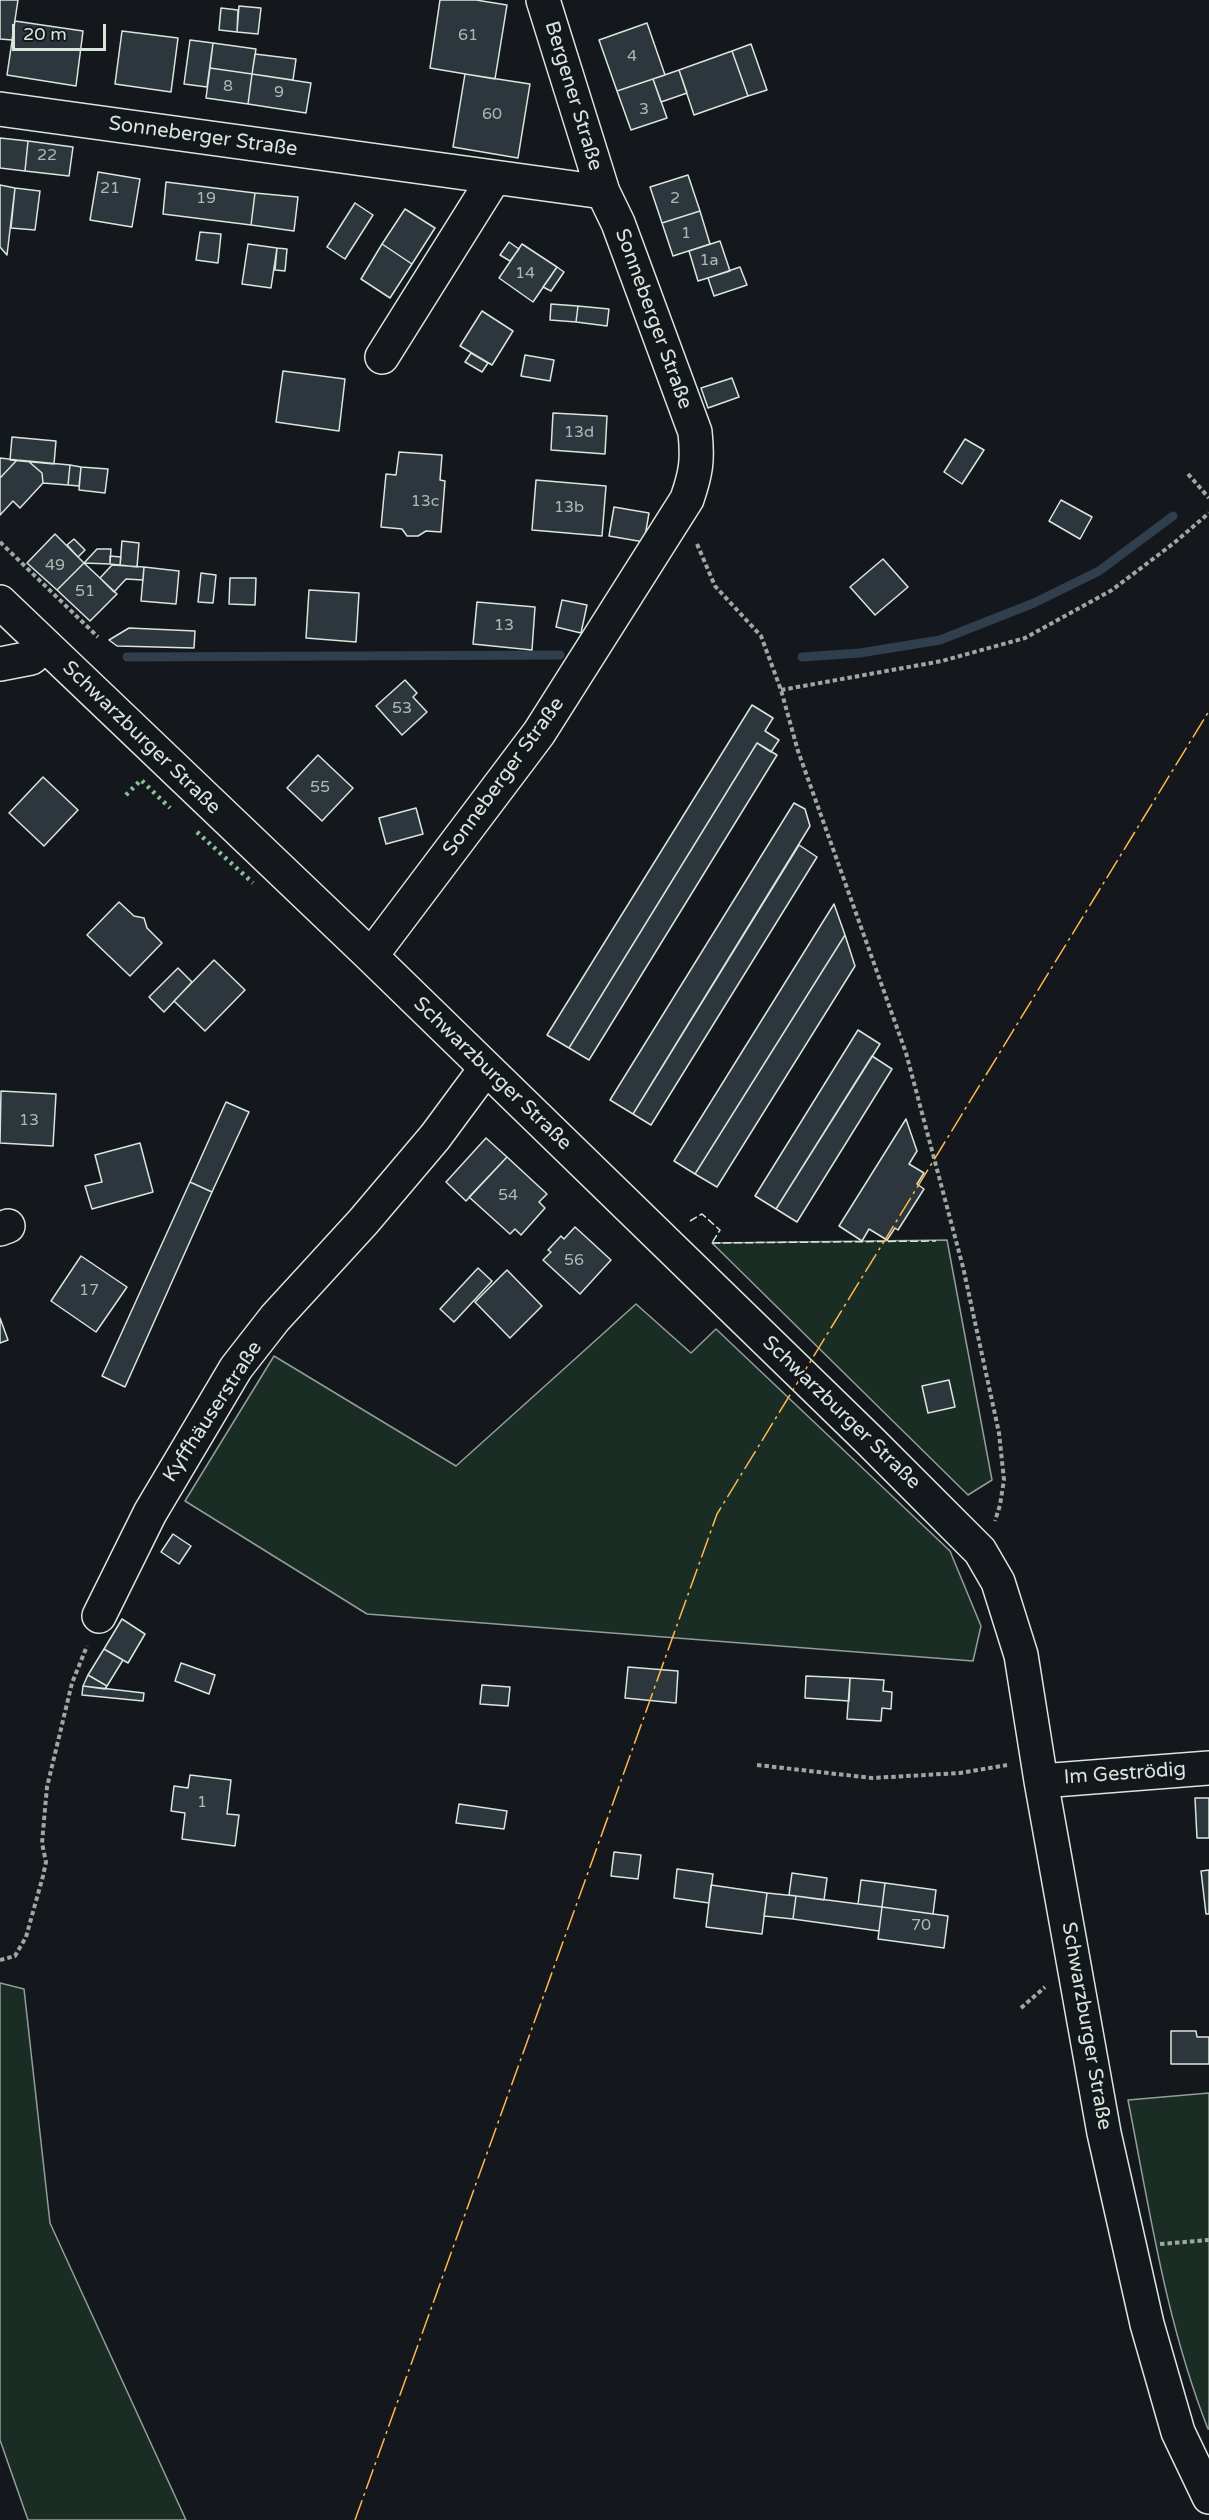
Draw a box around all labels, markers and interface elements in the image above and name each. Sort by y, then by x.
scale bar [15,12,110,50]
street label: Bergener Straße [539,19,607,173]
text: 20 m [23,23,67,45]
house number: 61 [458,26,478,46]
house number: 4 [627,47,637,67]
house number: 8 [223,77,233,97]
house number: 9 [274,83,284,103]
house number: 3 [639,100,649,120]
house number: 60 [482,105,502,125]
street label: Sonneberger Straße [107,112,299,162]
house number: 22 [37,146,57,166]
house number: 21 [100,179,120,199]
house number: 19 [196,189,216,209]
house number: 2 [670,189,680,209]
house number: 1 [681,224,691,244]
street label: Sonneberger Straße [609,226,697,412]
house number: 1a [699,251,719,271]
house number: 14 [515,264,535,284]
house number: 13d [564,423,594,443]
house number: 13c [411,492,439,512]
house number: 13b [554,498,584,518]
house number: 49 [45,556,65,576]
house number: 51 [75,582,95,602]
house number: 13 [494,616,514,636]
street label: Schwarzburger Straße [57,656,225,820]
street label: Sonneberger Straße [438,693,570,861]
house number: 53 [392,699,412,719]
house number: 55 [310,778,330,798]
street label: Schwarzburger Straße [408,992,576,1156]
house number: 13 [19,1111,39,1131]
house number: 54 [498,1186,518,1206]
house number: 56 [564,1251,584,1271]
house number: 17 [79,1281,99,1301]
street label: Schwarzburger Straße [757,1331,925,1495]
street label: Kyffhäuserstraße [158,1337,268,1487]
street label: Im Geströdig [1063,1758,1187,1790]
house number: 1 [197,1793,207,1813]
house number: 70 [911,1916,931,1936]
street label: Schwarzburger Straße [1056,1920,1116,2132]

